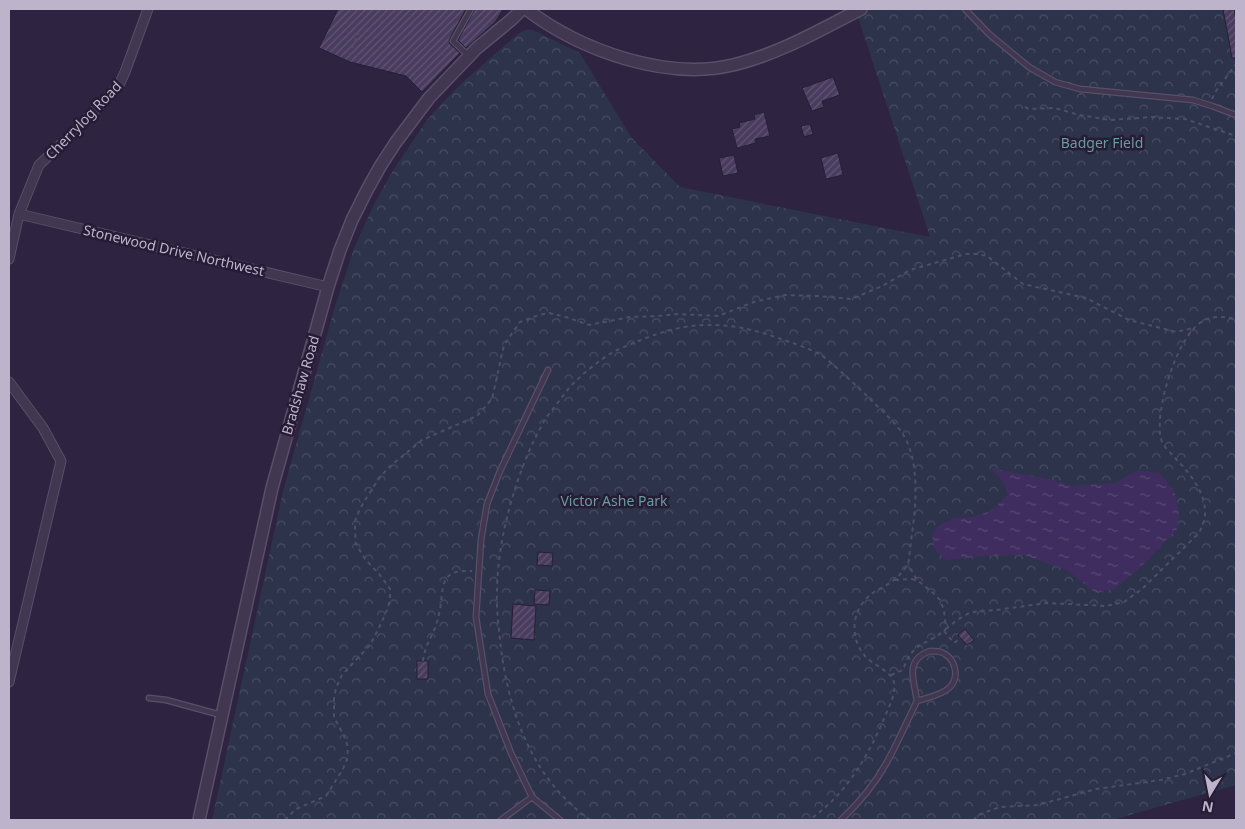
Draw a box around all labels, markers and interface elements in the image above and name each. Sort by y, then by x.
street label: Cherrylog Road [41,77,125,163]
park label: Badger Field [1061,133,1143,152]
street label: Stonewood Drive Northwest [82,220,266,280]
street label: Bradshaw Road [277,333,323,437]
park label: Victor Ashe Park [560,491,668,510]
north arrow [1185,769,1235,819]
text: N [1200,797,1215,818]

